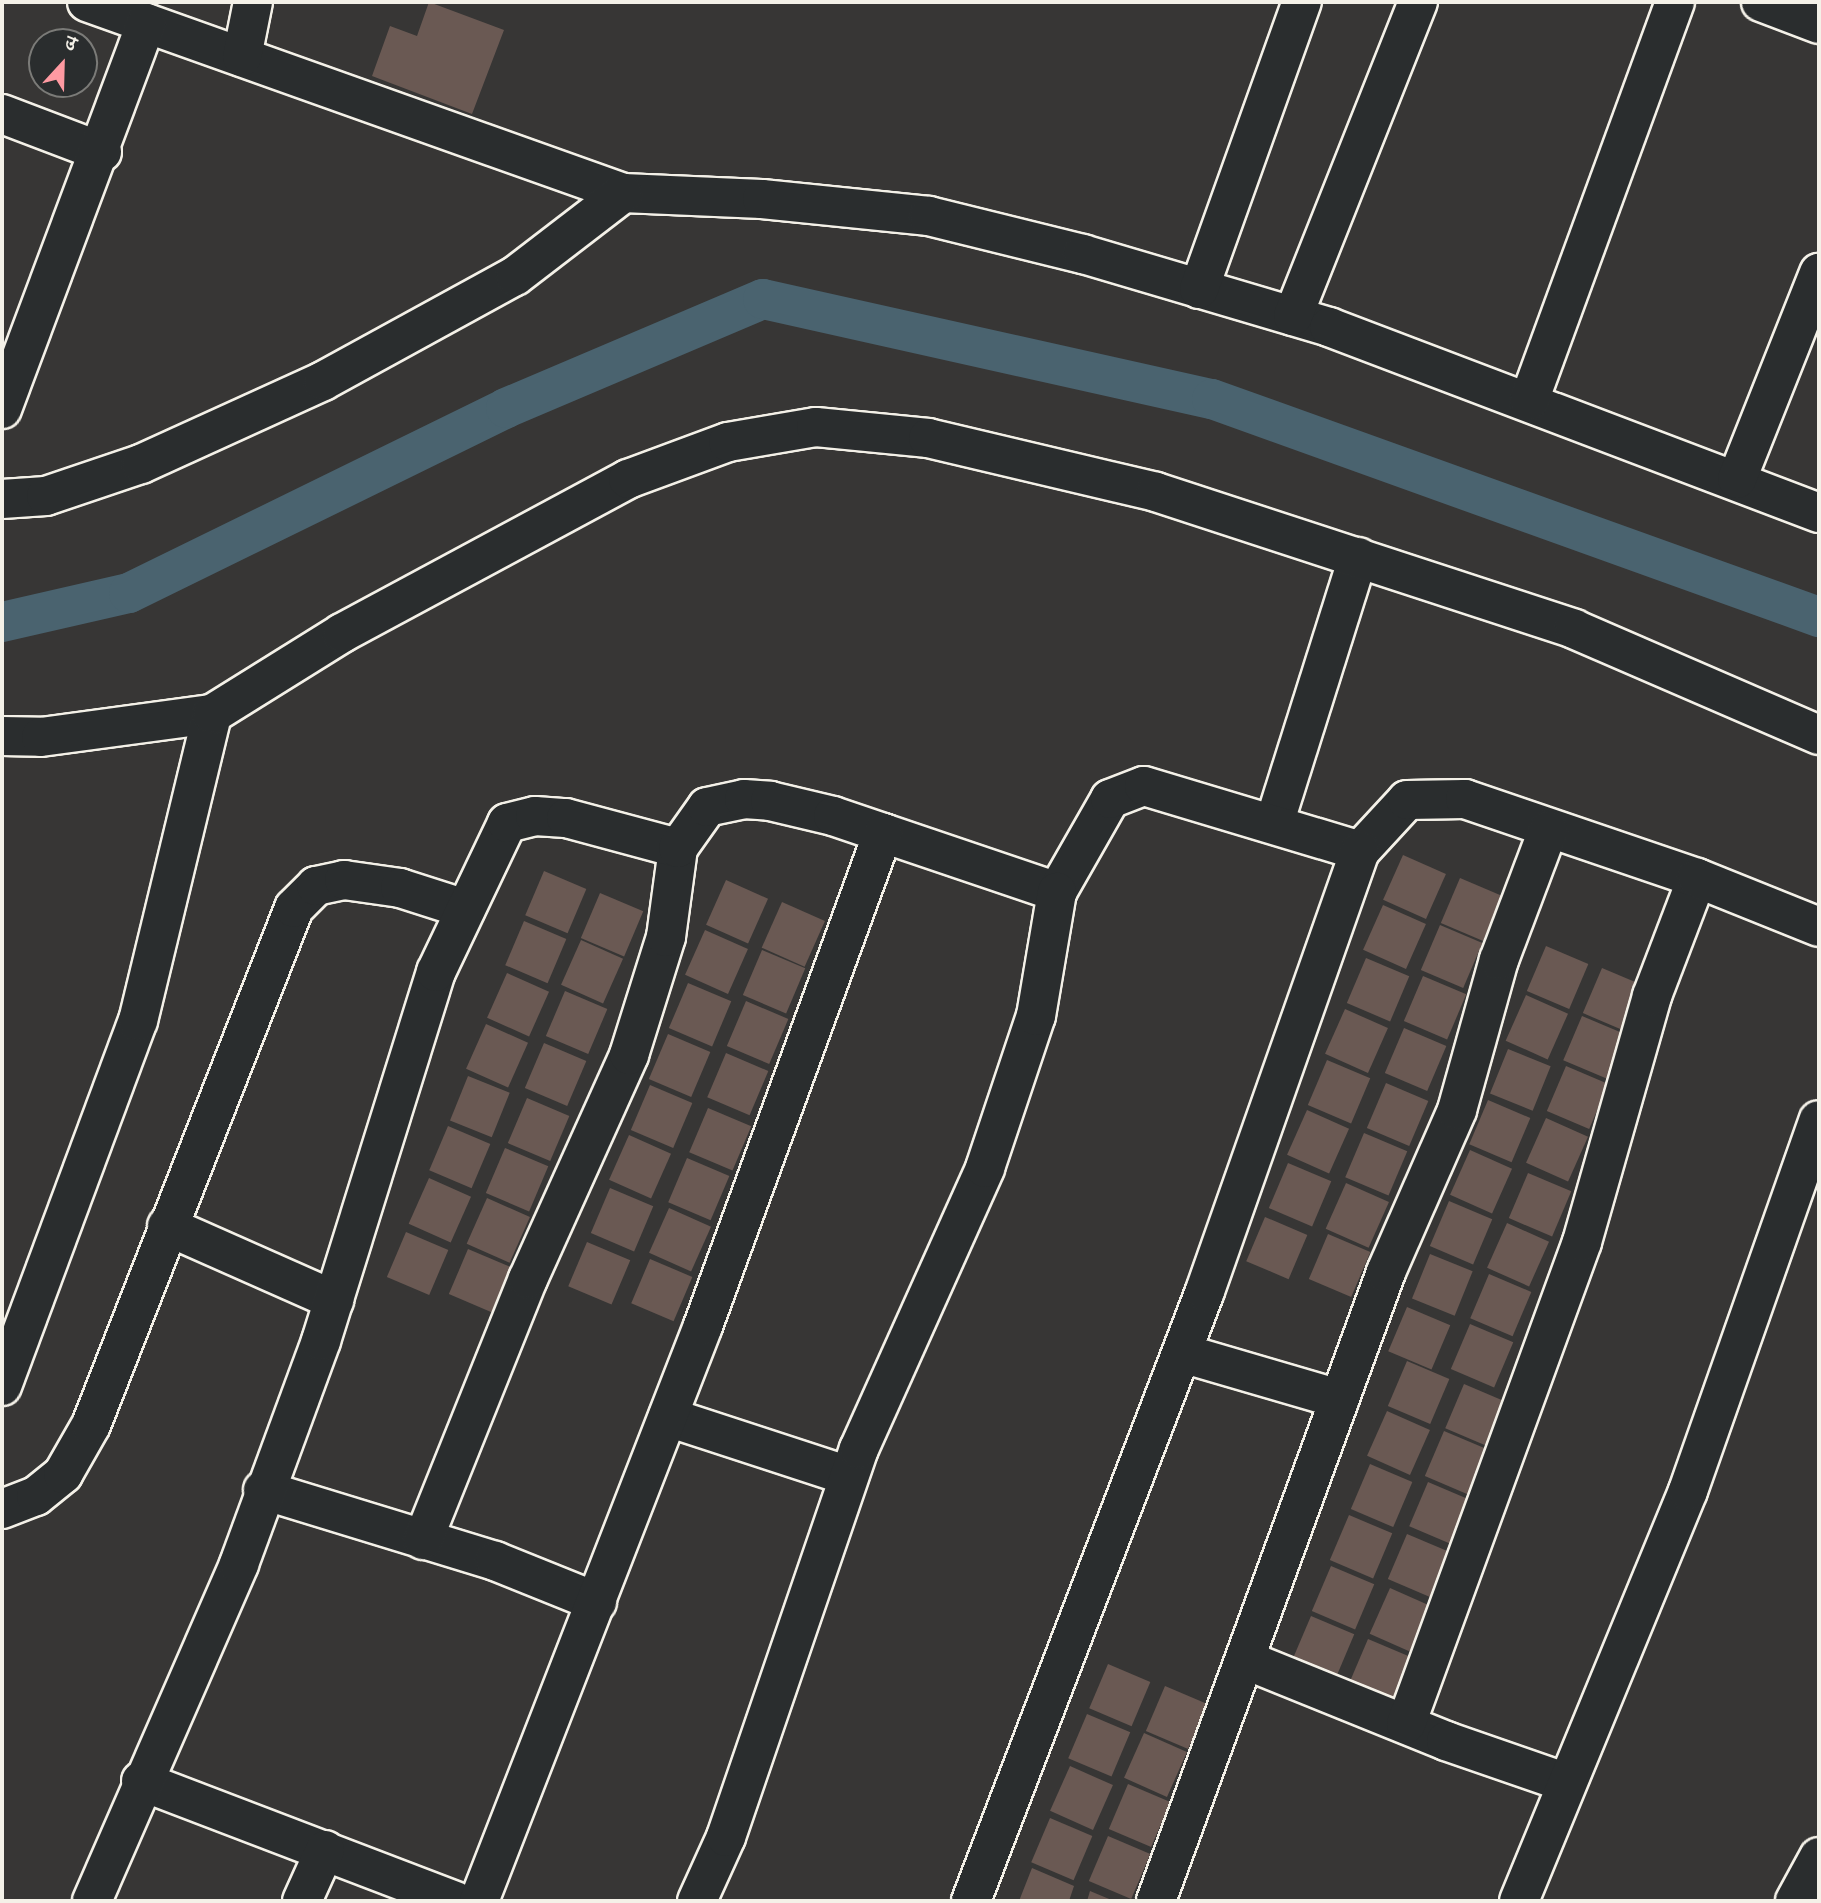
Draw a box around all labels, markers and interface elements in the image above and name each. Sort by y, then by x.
north arrow [28,28,98,98]
text: उ [60,30,80,59]

